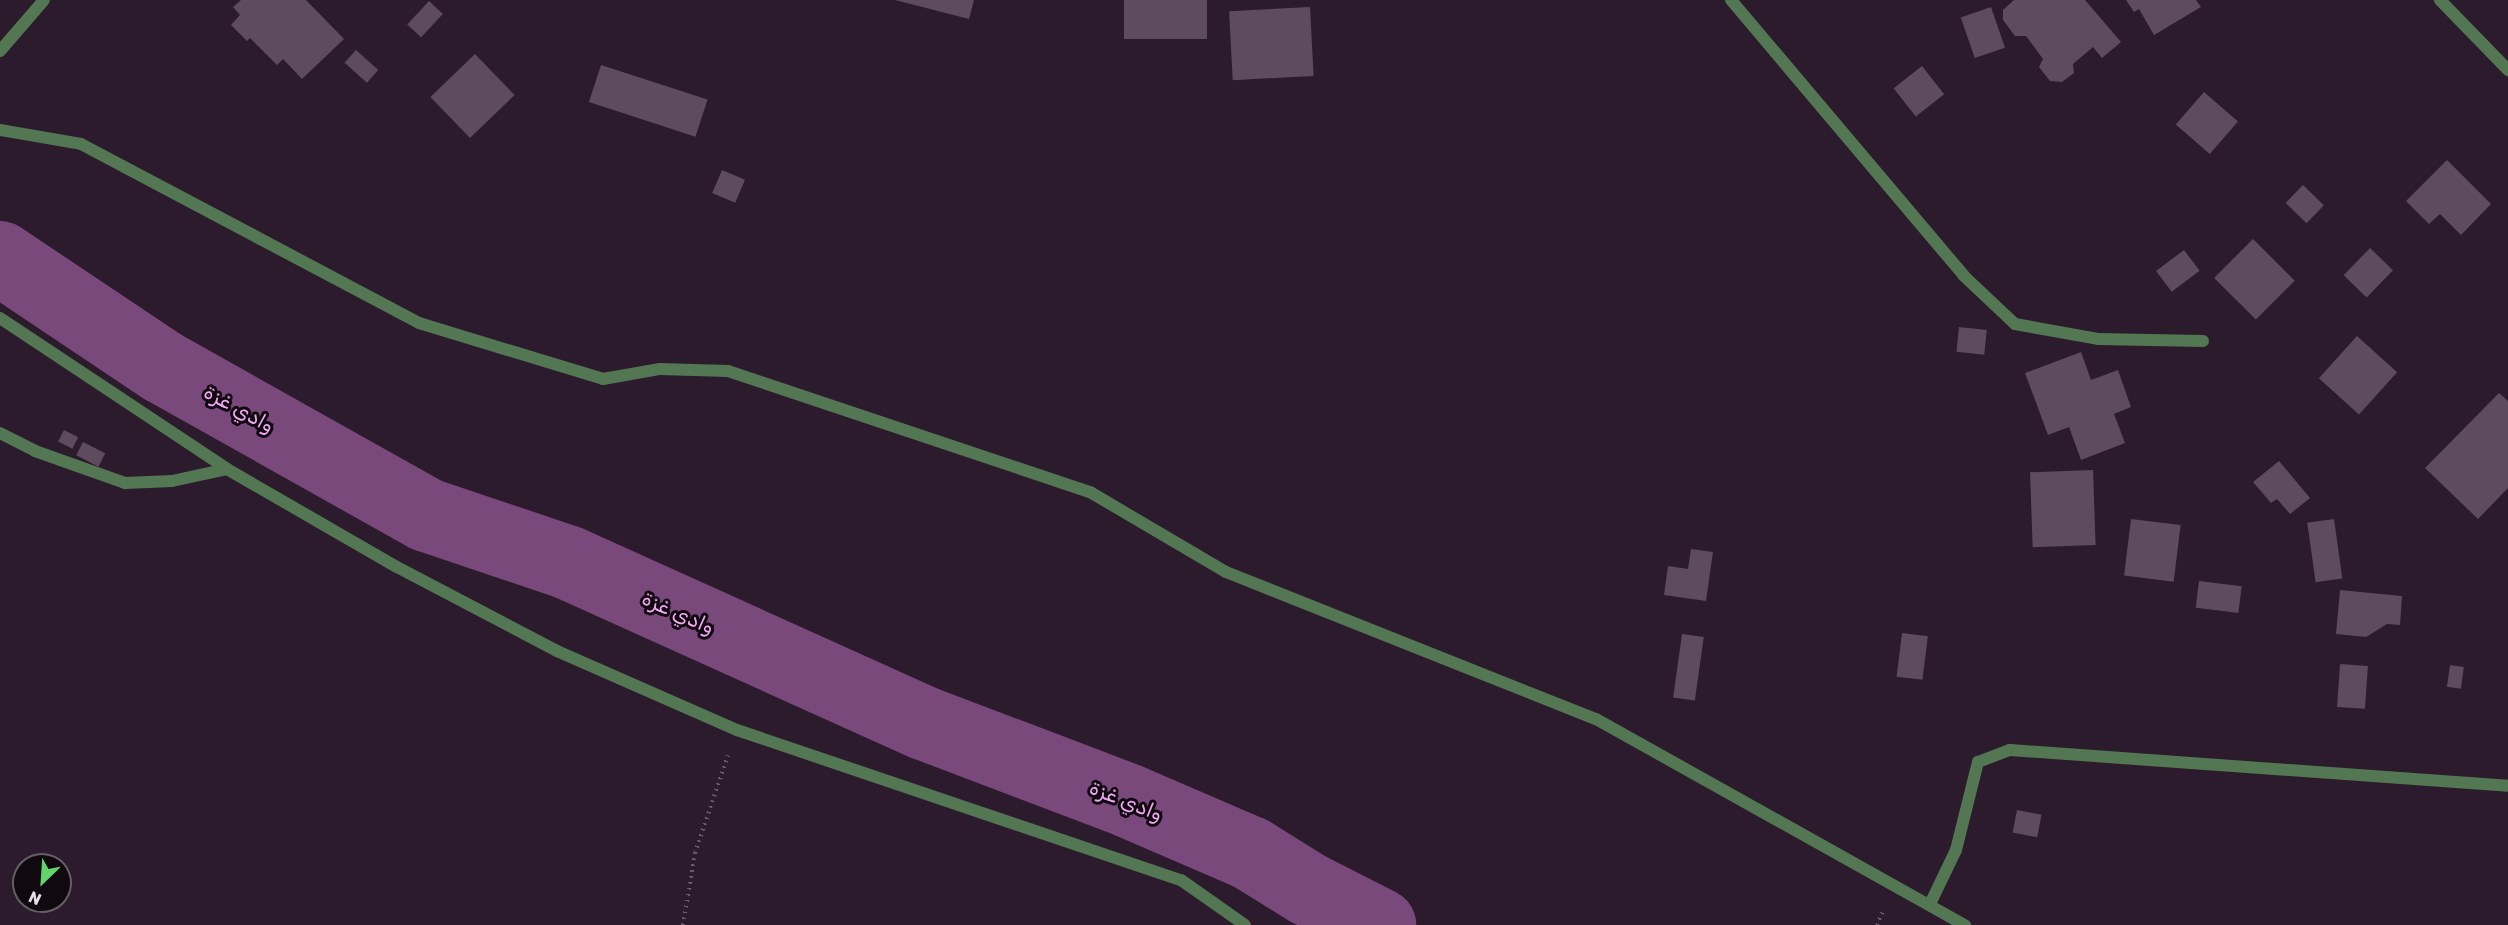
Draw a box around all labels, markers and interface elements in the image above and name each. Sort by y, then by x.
water label: وادي غزة [200,380,278,438]
water label: وادي غزة [638,586,718,640]
water label: وادي غزة [1086,776,1166,826]
north arrow [12,853,72,913]
text: N [26,887,44,909]

